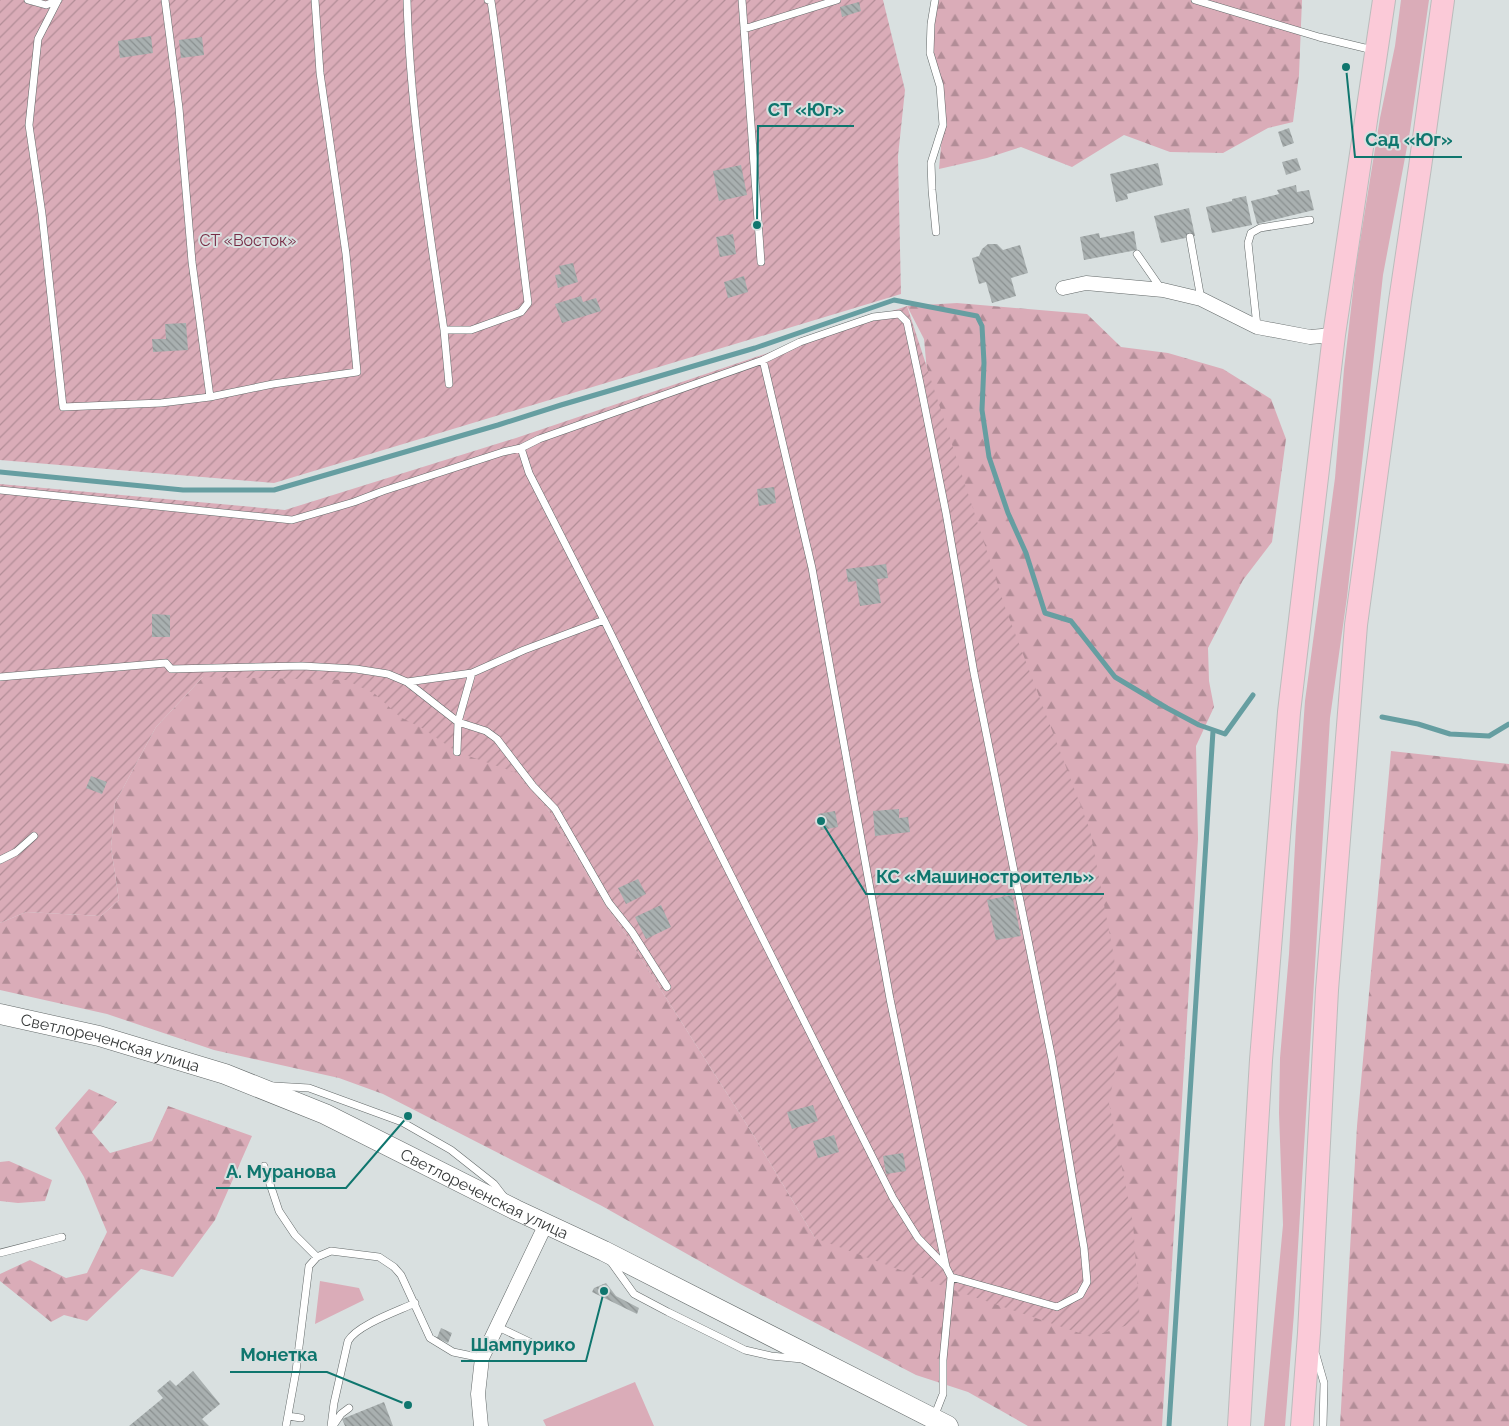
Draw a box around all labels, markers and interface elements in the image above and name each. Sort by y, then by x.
callout: СТ «Юг» [758,93,854,126]
text: СТ «Юг» [768,99,844,120]
callout: Сад «Юг» [1355,124,1462,157]
text: Сад «Юг» [1365,129,1453,150]
park label: СТ «Восток» [199,231,297,250]
callout: КС «Машиностроитель» [866,861,1104,894]
text: КС «Машиностроитель» [876,866,1094,887]
street label: Светлореченская улица [19,1010,202,1076]
street label: Светлореченская улица [397,1145,571,1243]
callout: А. Муранова [216,1155,346,1188]
text: А. Муранова [226,1161,336,1182]
callout: Шампурико [461,1328,586,1361]
text: Шампурико [470,1334,576,1355]
callout: Монетка [230,1339,327,1372]
text: Монетка [240,1344,318,1365]

